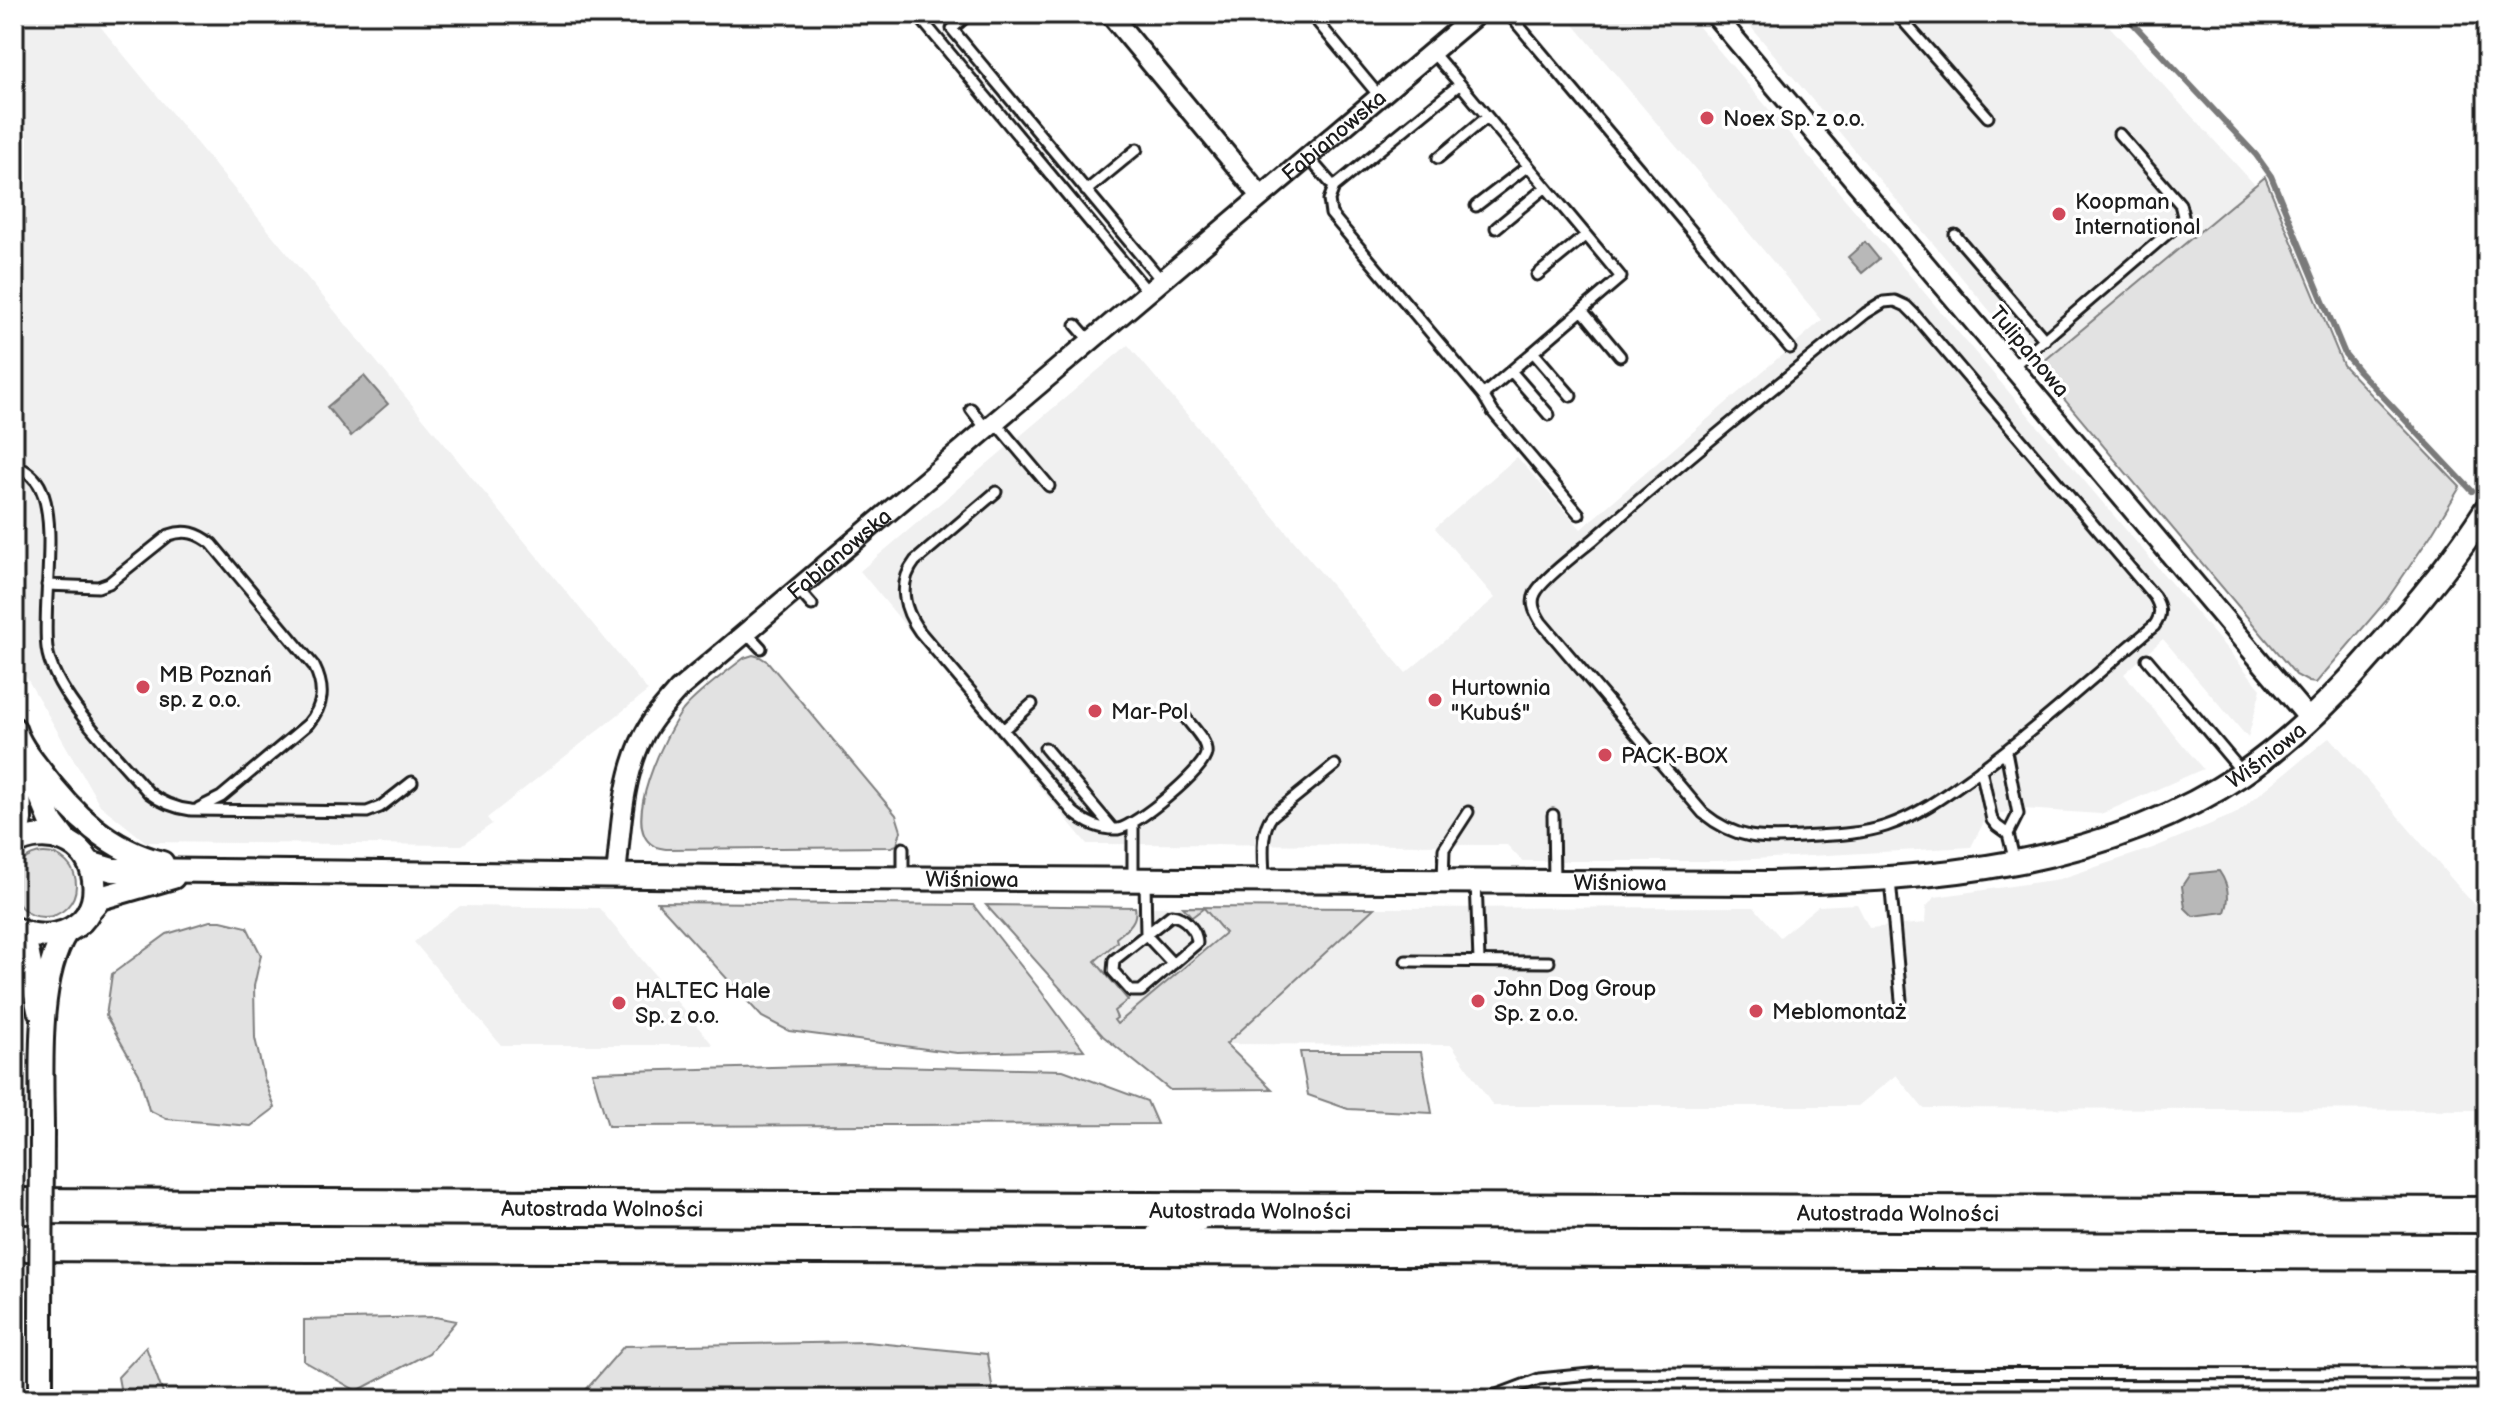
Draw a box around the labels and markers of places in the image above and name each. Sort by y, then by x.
place label: Noex Sp. z o.o. [1723,106,1865,133]
marker: Noex Sp. z o.o. [1698,109,1716,127]
place label: Koopman International [2075,189,2200,241]
marker: Koopman International [2050,205,2068,223]
place label: MB Poznań sp. z o.o. [159,662,272,714]
place label: Hurtownia "Kubuś" [1451,675,1551,727]
marker: MB Poznań sp. z o.o. [134,678,152,696]
marker: Hurtownia "Kubuś" [1426,691,1444,709]
place label: Mar-Pol [1111,699,1188,726]
marker: Mar-Pol [1086,702,1104,720]
place label: PACK-BOX [1621,743,1728,770]
marker: PACK-BOX [1596,746,1614,764]
place label: John Dog Group Sp. z o.o. [1494,976,1656,1028]
place label: HALTEC Hale Sp. z o.o. [635,978,771,1030]
marker: John Dog Group Sp. z o.o. [1469,992,1487,1010]
marker: HALTEC Hale Sp. z o.o. [610,994,628,1012]
place label: Meblomontaż [1772,999,1906,1026]
marker: Meblomontaż [1747,1002,1765,1020]

